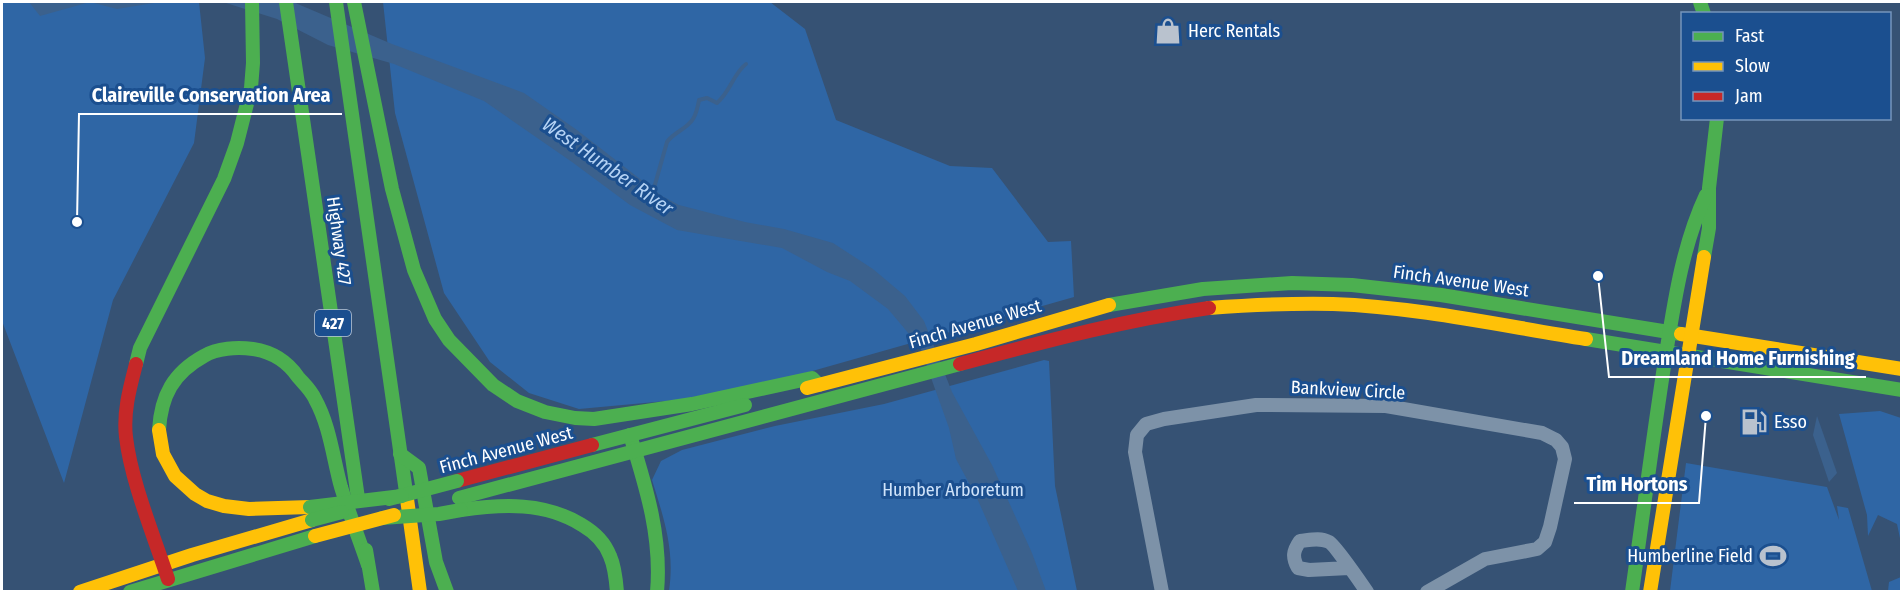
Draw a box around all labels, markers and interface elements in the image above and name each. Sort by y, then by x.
legend [1681,12,1891,120]
shop icon: Herc Rentals [1153,16,1183,46]
place label: Herc Rentals [1188,20,1281,42]
text: Fast [1735,25,1764,47]
text: Slow [1735,55,1770,77]
callout: Claireville Conservation Area [79,76,342,114]
text: Claireville Conservation Area [92,83,330,107]
text: Jam [1735,85,1763,107]
water label: West Humber River [538,112,679,221]
street label: Highway 427 [322,195,356,287]
street label: Finch Avenue West [1392,261,1530,301]
street label: Finch Avenue West [906,295,1044,353]
road number: 427 [315,310,351,336]
callout: Dreamland Home Furnishing [1609,339,1866,377]
text: Dreamland Home Furnishing [1621,346,1855,370]
street label: Bankview Circle [1290,376,1406,404]
fuel station icon: Esso [1739,407,1769,437]
place label: Esso [1774,411,1807,433]
street label: Finch Avenue West [437,422,575,478]
callout: Tim Hortons [1574,465,1699,503]
text: Tim Hortons [1586,472,1688,496]
park label: Humber Arboretum [882,479,1024,501]
sports icon: Humberline Field [1758,541,1788,571]
place label: Humberline Field [1627,545,1753,567]

